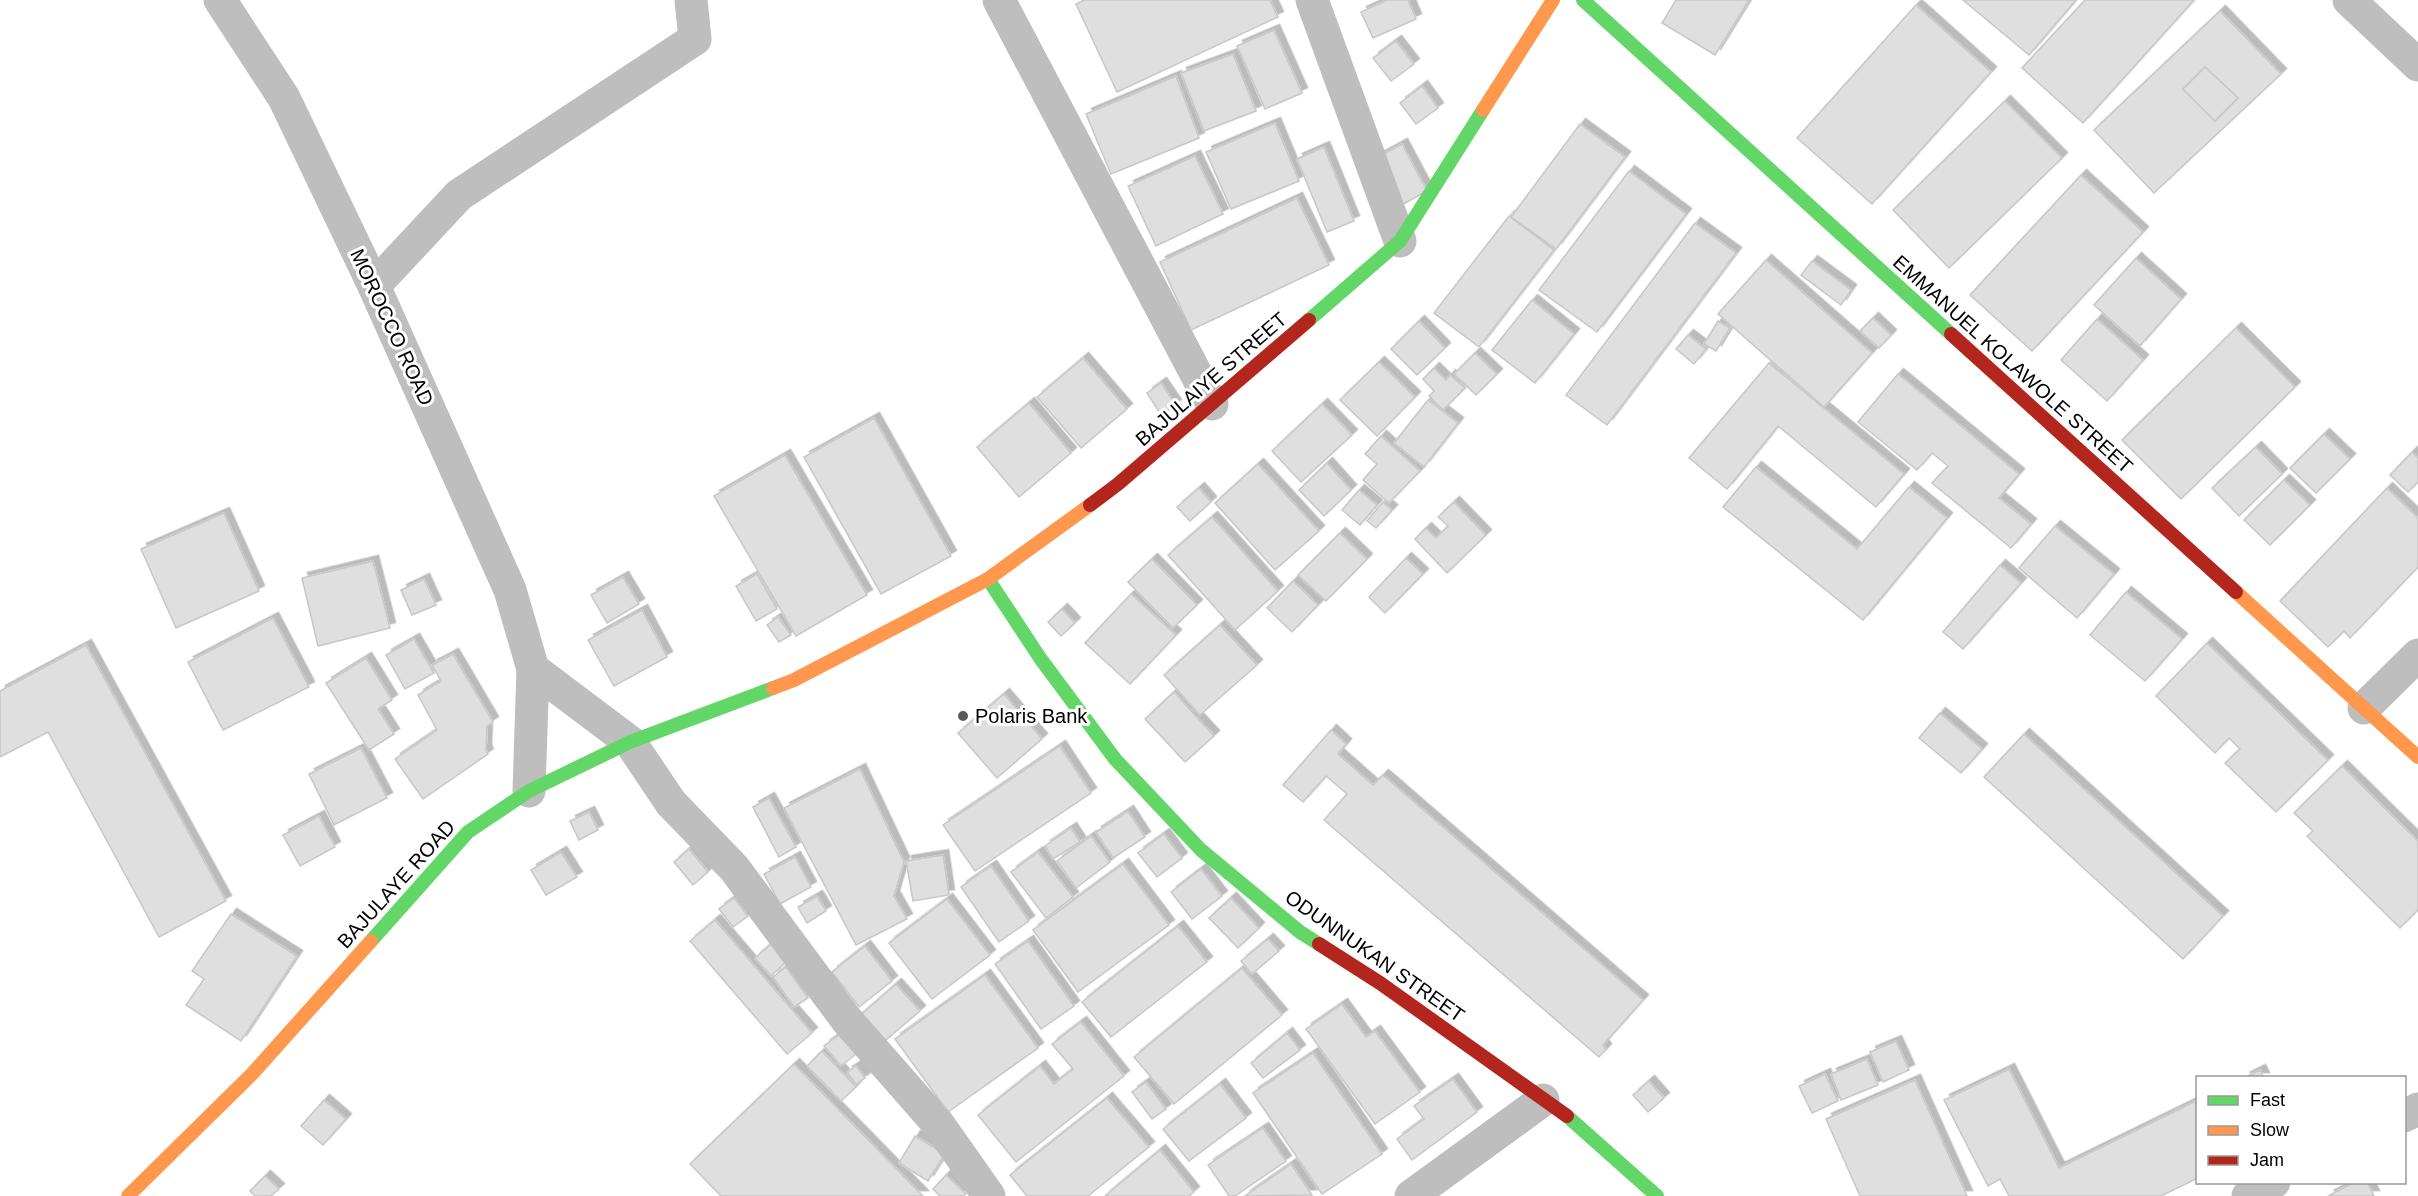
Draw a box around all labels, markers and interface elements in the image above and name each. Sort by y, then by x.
street label: MOROCCO ROAD [346,245,438,409]
street label: EMMANUEL KOLAWOLE STREET [1889,251,2137,477]
street label: BAJULAIYE STREET [1131,308,1291,450]
place label: Polaris Bank [975,705,1088,727]
marker: Polaris Bank [956,709,970,723]
street label: BAJULAYE ROAD [333,816,459,952]
street label: ODUNNUKAN STREET [1281,886,1469,1026]
legend [2196,1076,2406,1184]
text: Fast [2250,1090,2285,1110]
text: Slow [2250,1120,2290,1140]
text: Jam [2250,1150,2284,1170]

